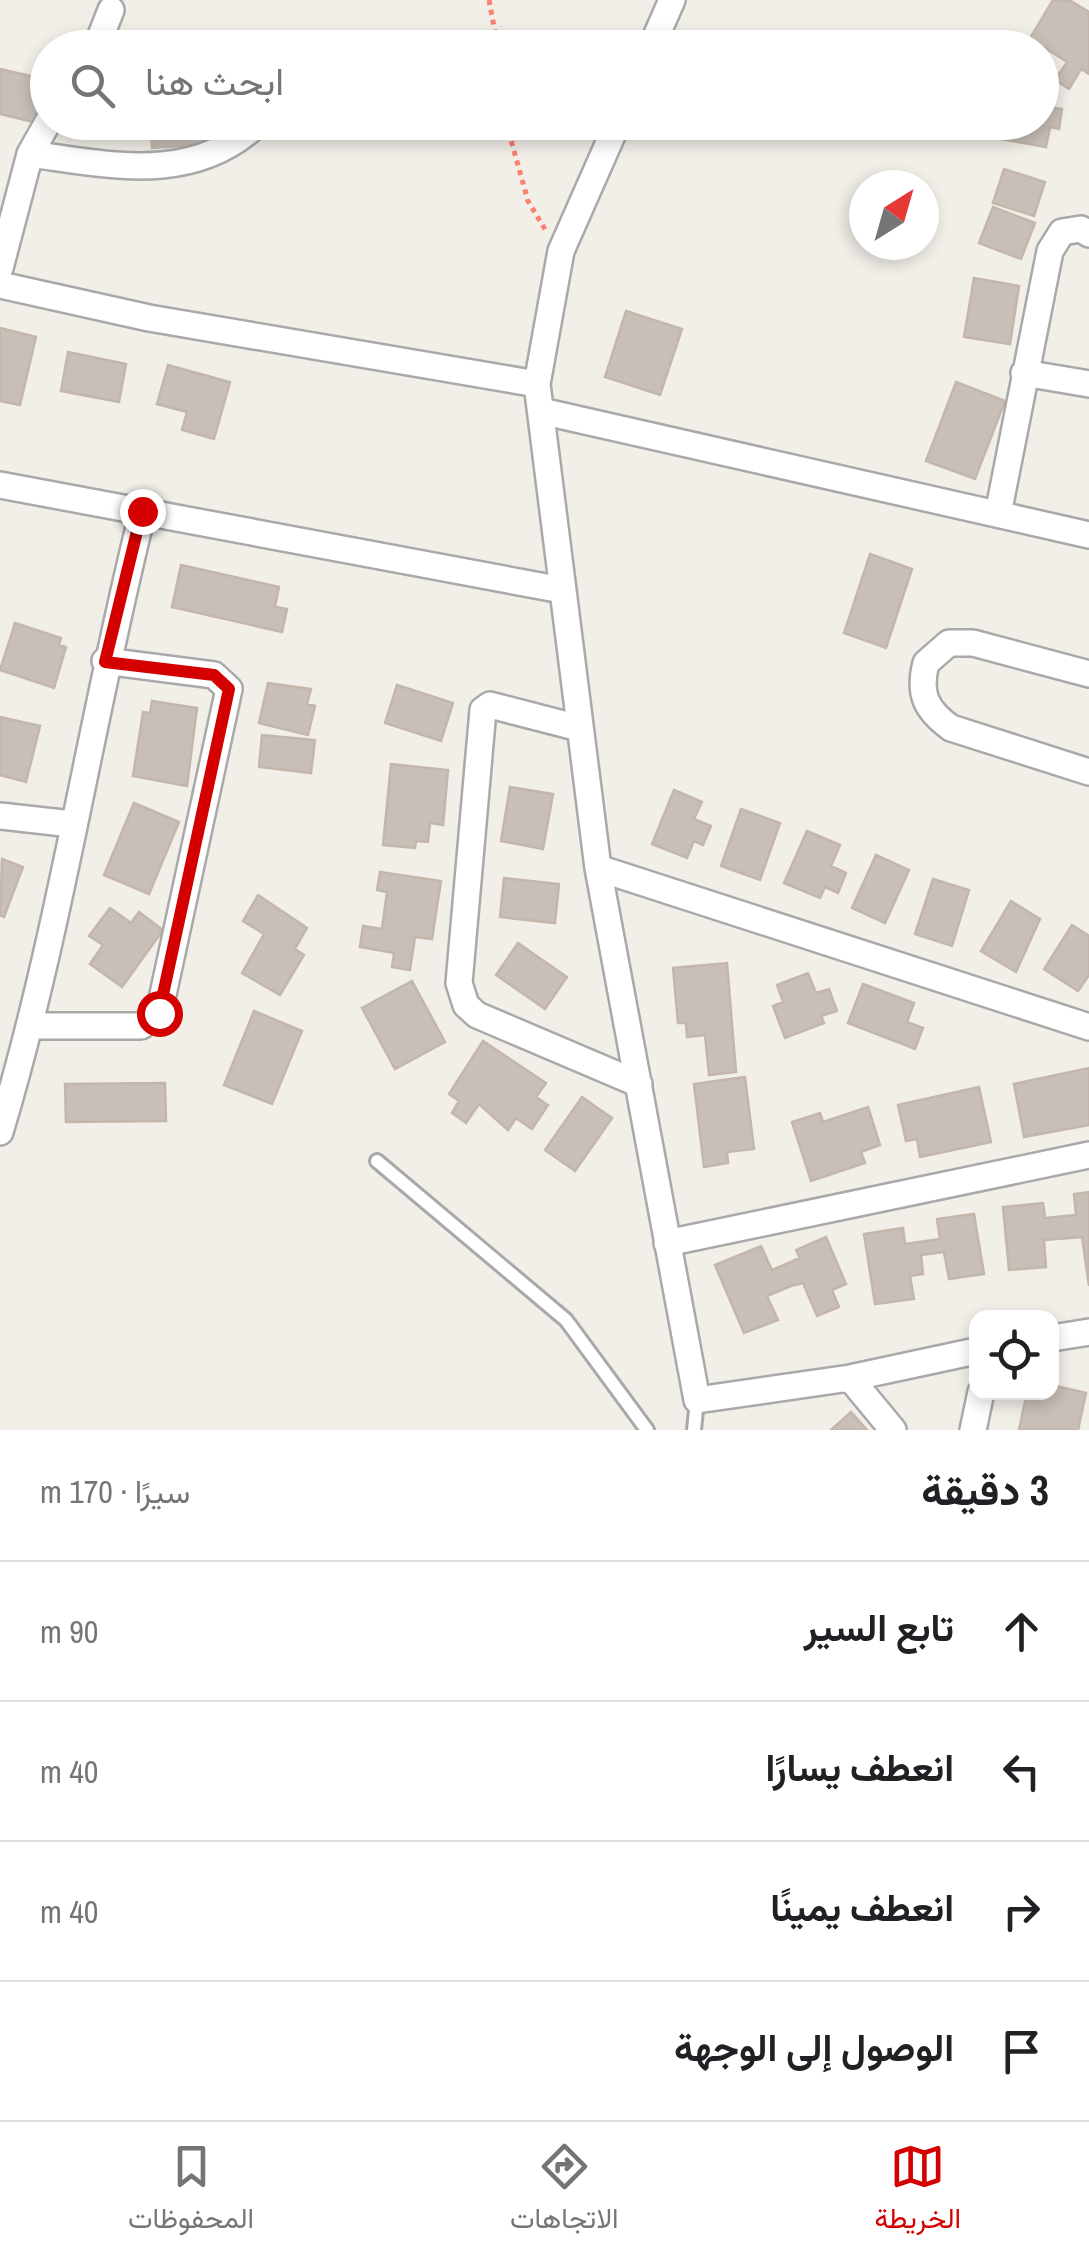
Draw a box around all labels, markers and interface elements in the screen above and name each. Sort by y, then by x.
search box [30,30,1059,140]
text: ابحث هنا [145,56,284,107]
icon: search [65,58,120,113]
north arrow [849,170,939,260]
route end [120,489,166,535]
route start [137,991,183,1037]
map controls [969,1310,1059,1400]
button: locate [969,1310,1059,1400]
text: 3 دقيقة [921,1462,1049,1518]
text: سيرًا · 170 m [40,1470,190,1513]
text: تابع السير [804,1602,954,1653]
icon: ahead [994,1604,1049,1659]
text: 90 m [40,1610,98,1653]
text: انعطف يسارًا [765,1742,954,1793]
icon: left [994,1744,1049,1799]
text: 40 m [40,1750,98,1793]
text: انعطف يمينًا [770,1882,954,1933]
icon: right [994,1884,1049,1939]
text: 40 m [40,1890,98,1933]
text: الوصول إلى الوجهة [674,2022,954,2073]
icon: arrive [994,2024,1049,2079]
tab: المحفوظات [128,2139,254,2243]
tab: الاتجاهات [510,2139,619,2243]
tab: الخريطة [874,2139,961,2243]

